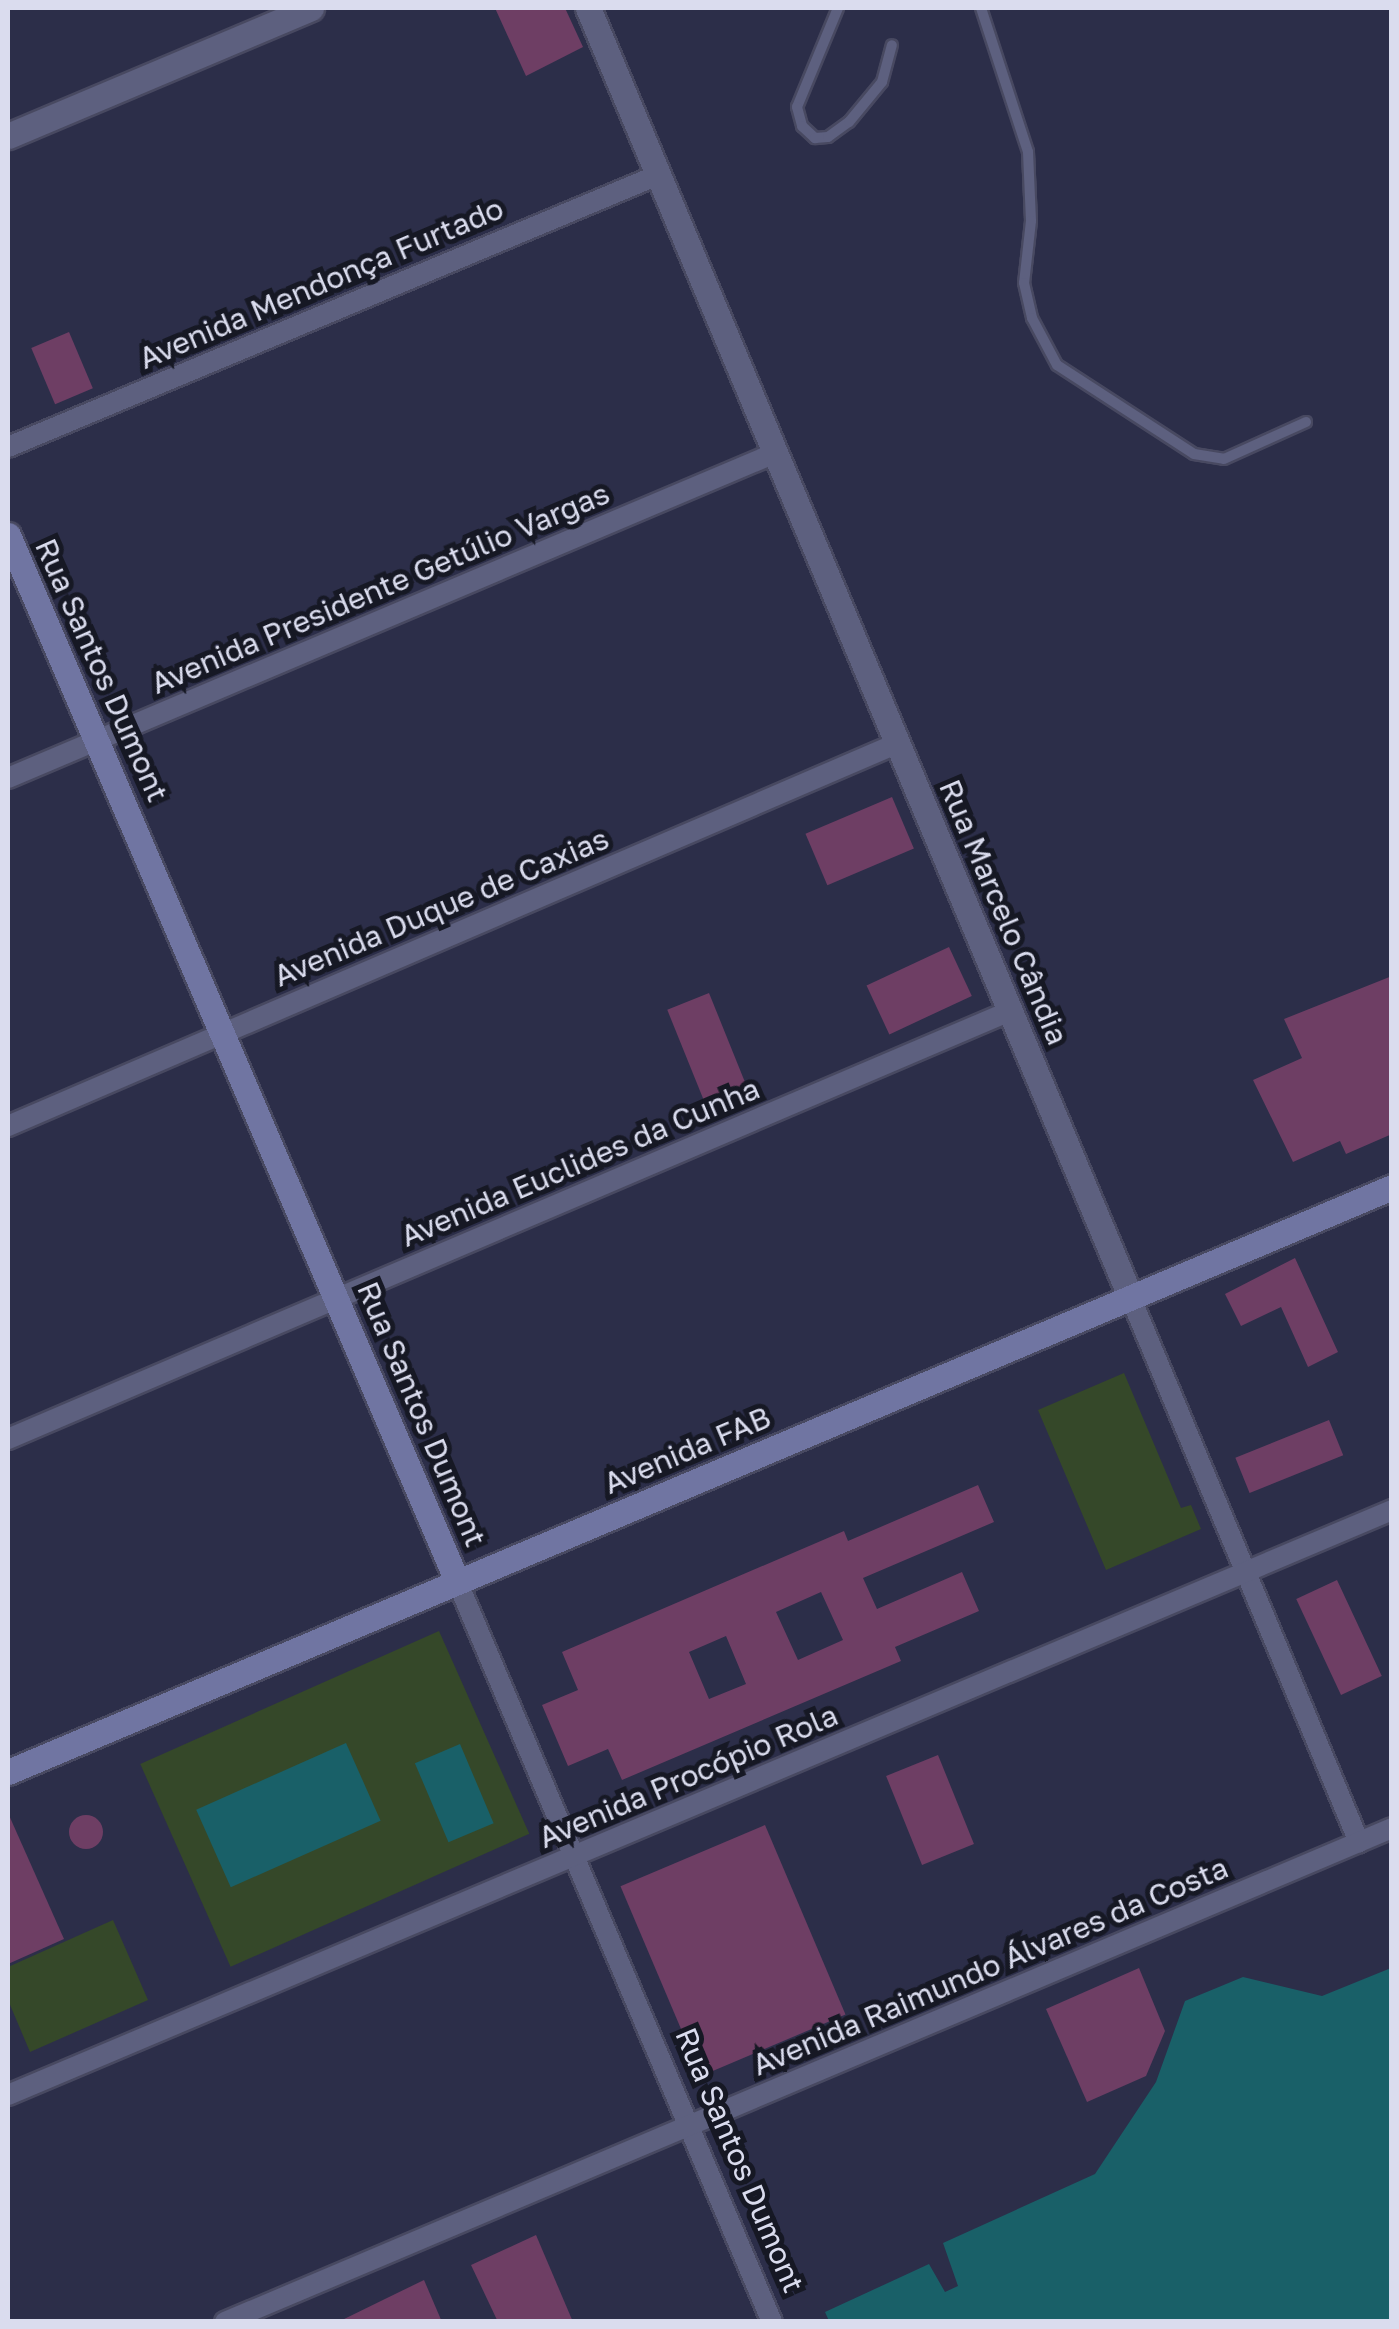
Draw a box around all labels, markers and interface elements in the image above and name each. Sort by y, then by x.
street label: Avenida Mendonça Furtado [133,190,509,376]
street label: Avenida Presidente Getúlio Vargas [145,475,615,701]
street label: Rua Santos Dumont [28,533,176,807]
street label: Rua Marcelo Cândia [932,774,1076,1050]
street label: Avenida Duque de Caxias [268,820,614,994]
street label: Avenida Euclides da Cunha [395,1070,765,1254]
street label: Rua Santos Dumont [350,1276,494,1552]
street label: Avenida FAB [598,1399,776,1501]
street label: Avenida Procópio Rola [533,1697,843,1855]
street label: Avenida Raimundo Álvares da Costa [747,1849,1233,2083]
street label: Rua Santos Dumont [668,2022,812,2298]

